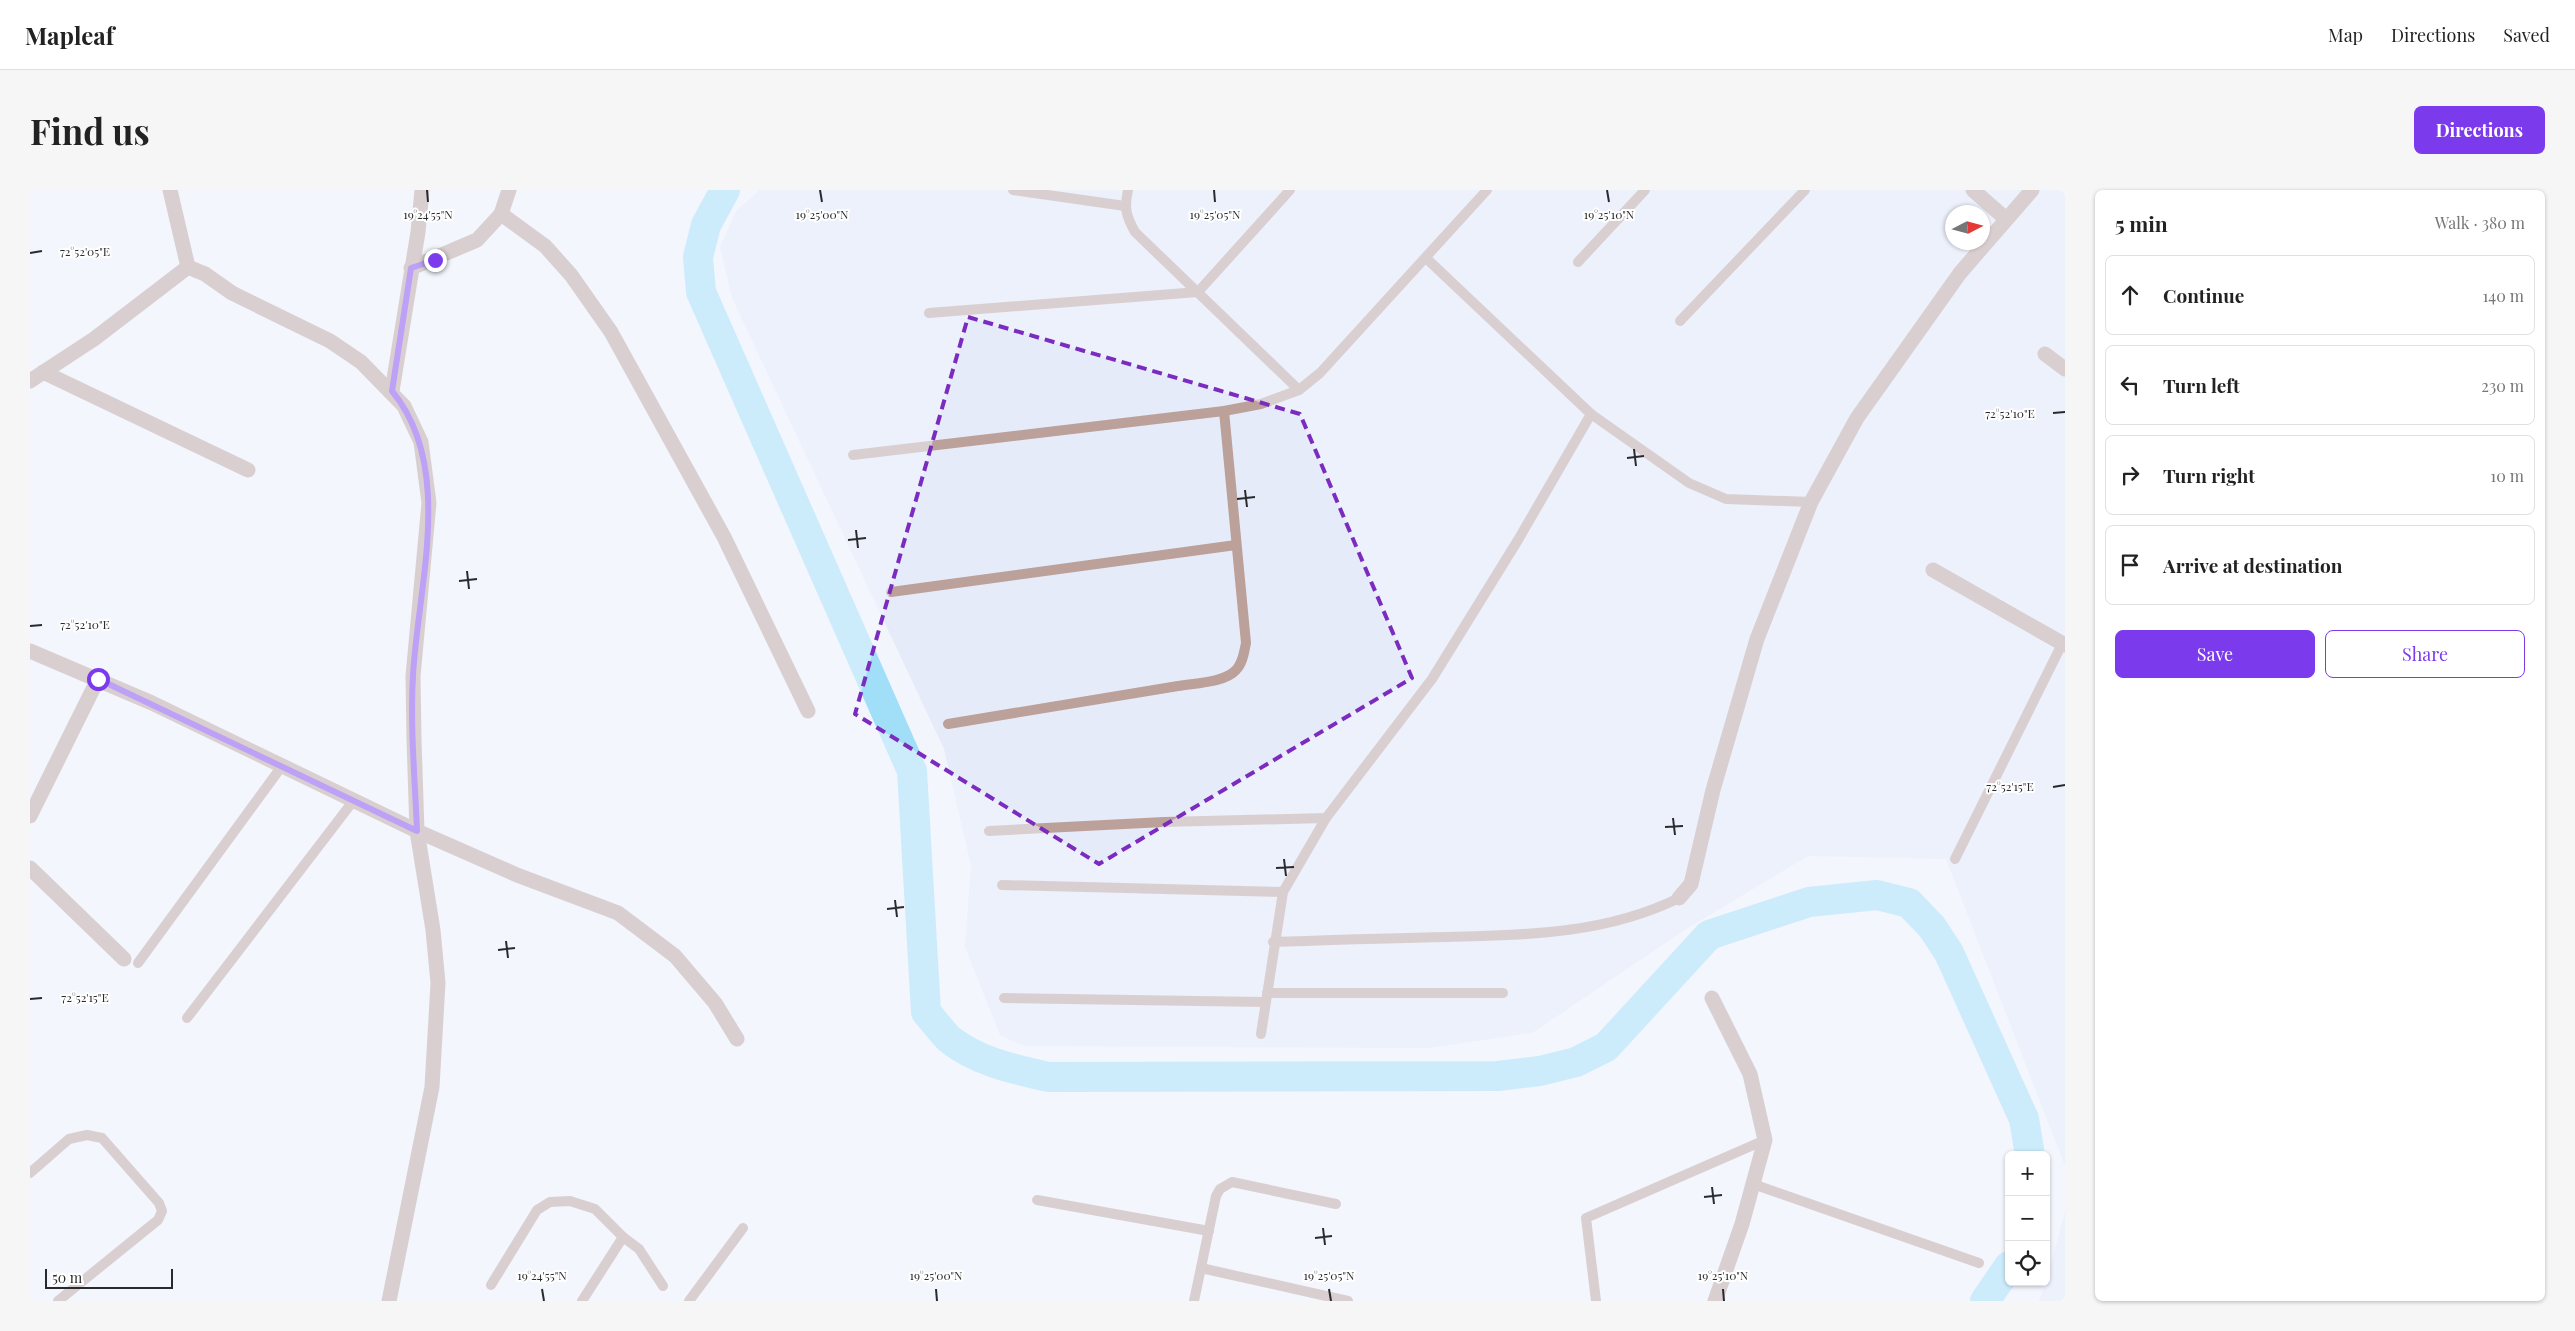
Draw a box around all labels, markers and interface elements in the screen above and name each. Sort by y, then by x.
text: Mapleaf [25,19,114,51]
text: Map [2328,23,2363,47]
text: Directions [2391,23,2475,47]
text: Saved [2503,23,2550,47]
button: Directions [2414,106,2545,154]
text: Find us [30,107,150,154]
north arrow [1945,205,1990,250]
text: 19°24'55"N [403,206,453,222]
text: 19°25'00"N [796,206,849,222]
text: 19°25'05"N [1190,206,1241,222]
text: 19°25'10"N [1584,206,1635,222]
text: 5 min [2115,209,2168,237]
text: Walk · 380 m [2435,212,2525,233]
text: 72°52'05"E [60,243,110,259]
route end [424,249,447,272]
icon: ahead [2116,281,2144,309]
text: Continue [2163,282,2244,308]
text: 140 m [2482,285,2524,306]
icon: left [2116,371,2144,399]
text: Turn left [2163,372,2240,398]
text: 230 m [2481,375,2524,396]
text: 72°52'10"E [1985,405,2035,421]
icon: right [2116,461,2144,489]
text: Turn right [2163,462,2255,488]
text: 10 m [2490,465,2524,486]
icon: arrive [2116,551,2144,579]
text: Arrive at destination [2163,552,2343,578]
text: 72°52'10"E [60,616,110,632]
button: Save [2115,630,2315,678]
button: Share [2325,630,2525,678]
route start [87,668,110,691]
text: 72°52'15"E [1986,778,2034,794]
text: 72°52'15"E [61,989,109,1005]
map controls [2005,1151,2050,1286]
button: + [2005,1151,2050,1196]
button: − [2005,1196,2050,1241]
button: locate [2005,1241,2050,1286]
scale bar [45,1266,172,1289]
text: 19°24'55"N [517,1267,567,1283]
text: 19°25'00"N [910,1267,963,1283]
text: 19°25'05"N [1304,1267,1355,1283]
text: 19°25'10"N [1698,1267,1749,1283]
text: 50 m [52,1268,82,1287]

